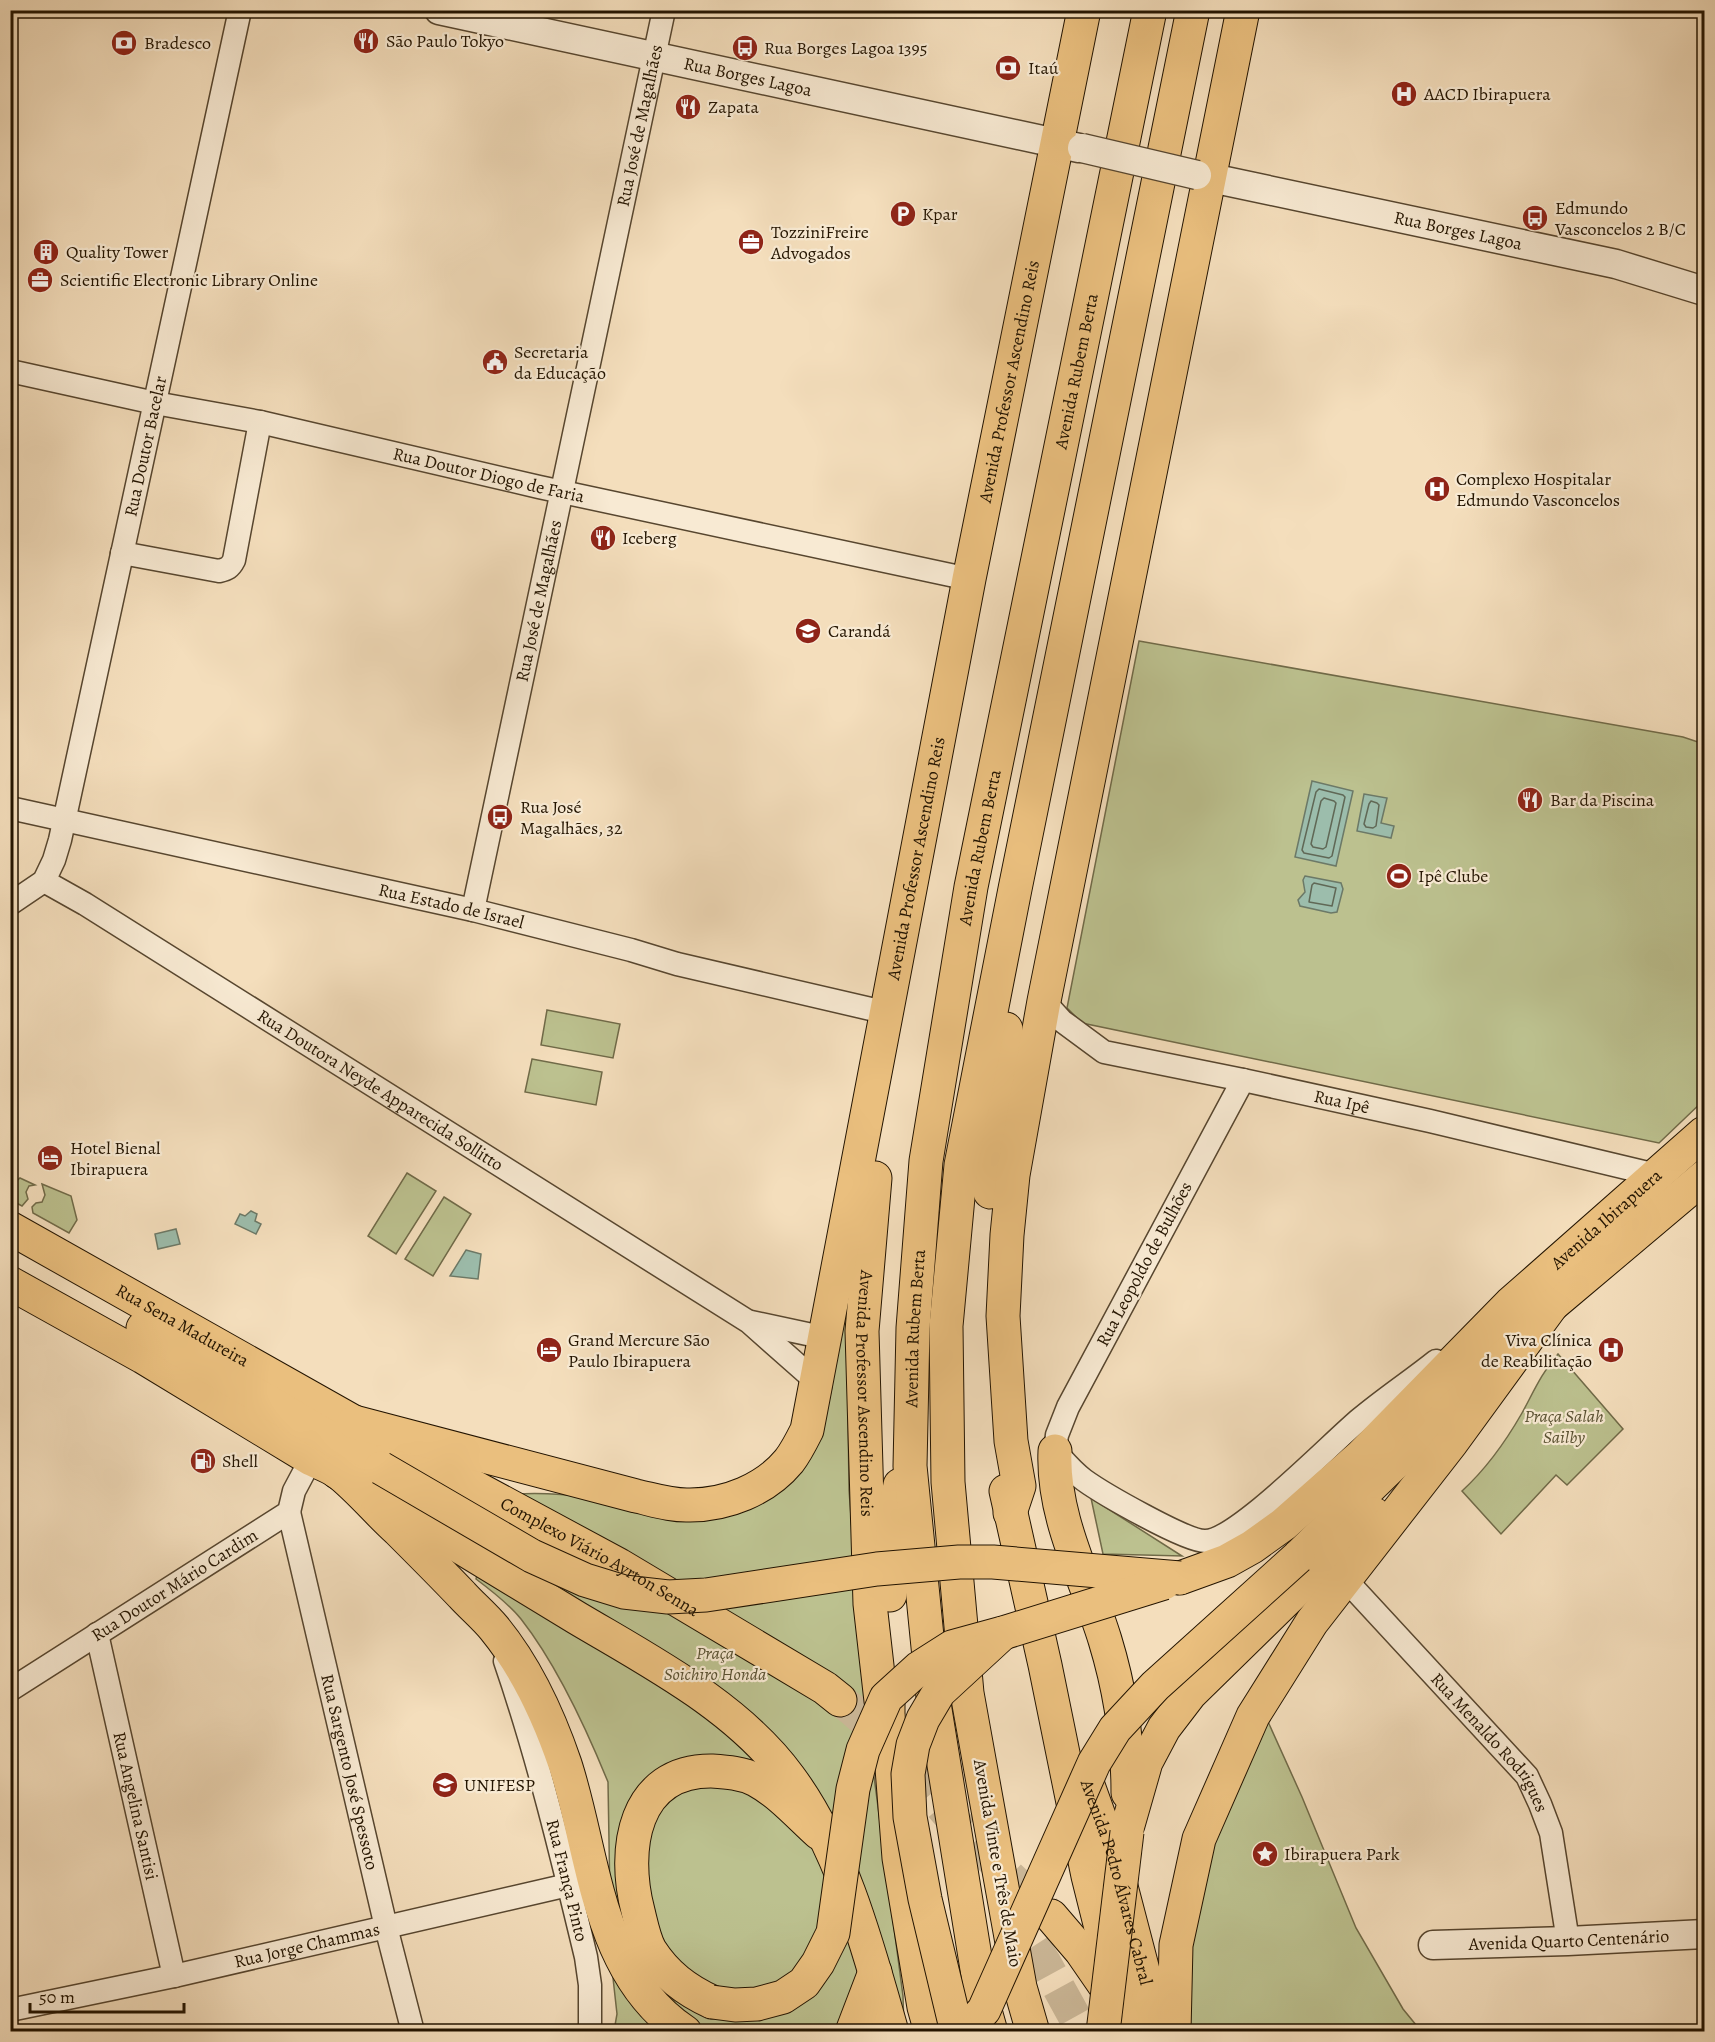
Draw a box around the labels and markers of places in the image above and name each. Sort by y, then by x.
restaurant icon: São Paulo Tokyo [351,26,381,56]
bank icon: Bradesco [109,28,139,58]
place label: São Paulo Tokyo [386,29,504,53]
place label: Bradesco [144,31,211,55]
bus stop icon: Rua Borges Lagoa 1395 [730,33,760,63]
place label: Rua Borges Lagoa 1395 [764,36,927,60]
bank icon: Itaú [993,53,1023,83]
place label: Itaú [1028,56,1059,80]
hospital icon: AACD Ibirapuera [1389,79,1419,109]
place label: AACD Ibirapuera [1423,82,1551,106]
restaurant icon: Zapata [673,92,703,122]
place label: Zapata [708,95,759,119]
place label: Edmundo Vasconcelos 2 B/C [1554,196,1686,241]
parking icon: Kpar [888,199,918,229]
place label: Kpar [922,202,958,226]
bus stop icon: Edmundo Vasconcelos 2 B/C [1520,203,1550,233]
place label: TozziniFreire Advogados [770,220,869,265]
office icon: TozziniFreire Advogados [736,227,766,257]
building icon: Quality Tower [31,237,61,267]
place label: Quality Tower [66,240,169,264]
office icon: Scientific Electronic Library Online [25,265,55,295]
place label: Scientific Electronic Library Online [60,268,318,292]
place label: Secretaria da Educação [514,340,606,385]
public building icon: Secretaria da Educação [480,347,510,377]
place label: Complexo Hospitalar Edmundo Vasconcelos [1456,467,1620,512]
hospital icon: Complexo Hospitalar Edmundo Vasconcelos [1422,474,1452,504]
restaurant icon: Iceberg [588,523,618,553]
place label: Iceberg [622,526,677,550]
school or university icon: Carandá [793,616,823,646]
place label: Carandá [828,619,891,643]
restaurant icon: Bar da Piscina [1515,785,1545,815]
place label: Bar da Piscina [1550,788,1655,812]
place label: Rua José Magalhães, 32 [520,795,623,840]
bus stop icon: Rua José Magalhães, 32 [485,802,515,832]
sports icon: Ipê Clube [1384,861,1414,891]
place label: Ipê Clube [1418,864,1488,888]
place label: Hotel Bienal Ibirapuera [70,1136,161,1181]
hotel icon: Hotel Bienal Ibirapuera [35,1143,65,1173]
place label: Grand Mercure São Paulo Ibirapuera [568,1328,710,1373]
place label: Viva Clínica de Reabilitação [1481,1328,1593,1373]
hotel icon: Grand Mercure São Paulo Ibirapuera [534,1335,564,1365]
hospital icon: Viva Clínica de Reabilitação [1596,1335,1626,1365]
fuel station icon: Shell [188,1446,218,1476]
place label: Shell [222,1449,258,1473]
school or university icon: UNIFESP [430,1770,460,1800]
place label: UNIFESP [464,1773,535,1797]
place icon: Ibirapuera Park [1250,1839,1280,1869]
place label: Ibirapuera Park [1284,1842,1400,1866]

